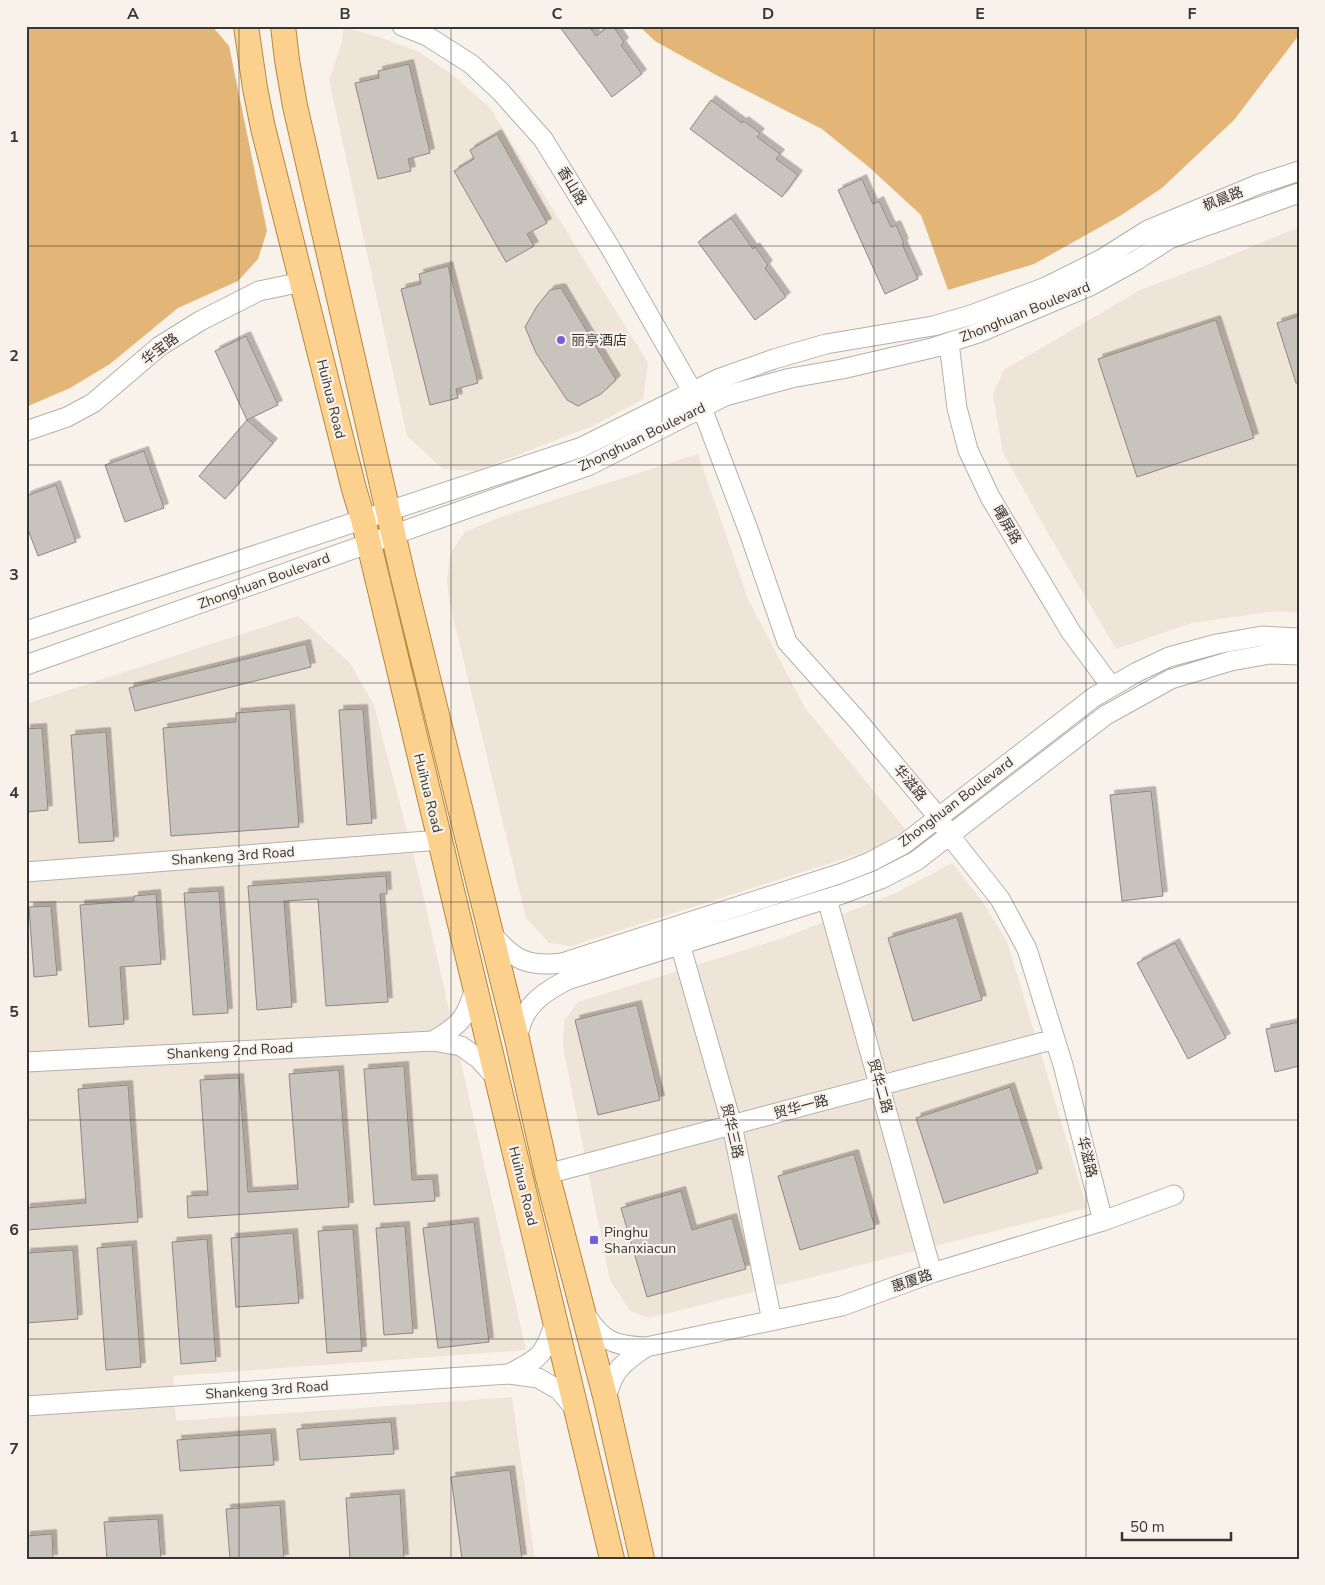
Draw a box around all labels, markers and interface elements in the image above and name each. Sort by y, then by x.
text: A [127,3,139,25]
text: B [339,3,351,25]
text: C [552,3,563,25]
text: D [762,3,774,25]
text: E [975,3,985,25]
text: F [1188,3,1197,25]
text: 1 [9,126,19,148]
street label: 香山路 [553,163,591,209]
street label: 枫晨路 [1200,182,1246,216]
street label: Zhonghuan Boulevard [957,277,1093,347]
street label: 华宝路 [138,329,182,369]
place label: 丽亭酒店 [571,331,627,350]
marker: 丽亭酒店 [555,334,567,346]
text: 2 [9,345,19,367]
street label: Huihua Road [312,357,350,441]
street label: Zhonghuan Boulevard [575,398,709,476]
street label: 曙屏路 [988,502,1026,548]
street label: Zhonghuan Boulevard [195,548,333,614]
text: 3 [9,564,19,586]
street label: Huihua Road [409,751,447,835]
street label: Zhonghuan Boulevard [895,753,1017,851]
street label: 华滋路 [889,761,931,805]
text: 4 [9,782,19,804]
street label: Shankeng 3rd Road [171,842,295,870]
text: 5 [9,1001,19,1023]
street label: Shankeng 2nd Road [166,1038,294,1064]
street label: 贸华二路 [863,1056,897,1116]
street label: 贸华一路 [771,1091,831,1123]
street label: 贸华三路 [716,1102,748,1160]
street label: 华滋路 [1073,1134,1101,1180]
street label: Huihua Road [504,1144,542,1228]
text: 6 [9,1219,19,1241]
place label: Pinghu Shanxiacun [604,1223,676,1258]
marker: Pinghu Shanxiacun [588,1234,600,1246]
street label: 惠厦路 [889,1265,935,1297]
street label: Shankeng 3rd Road [205,1376,329,1404]
text: 7 [9,1438,19,1460]
scale bar [1122,1510,1231,1542]
text: 50 m [1130,1517,1165,1537]

